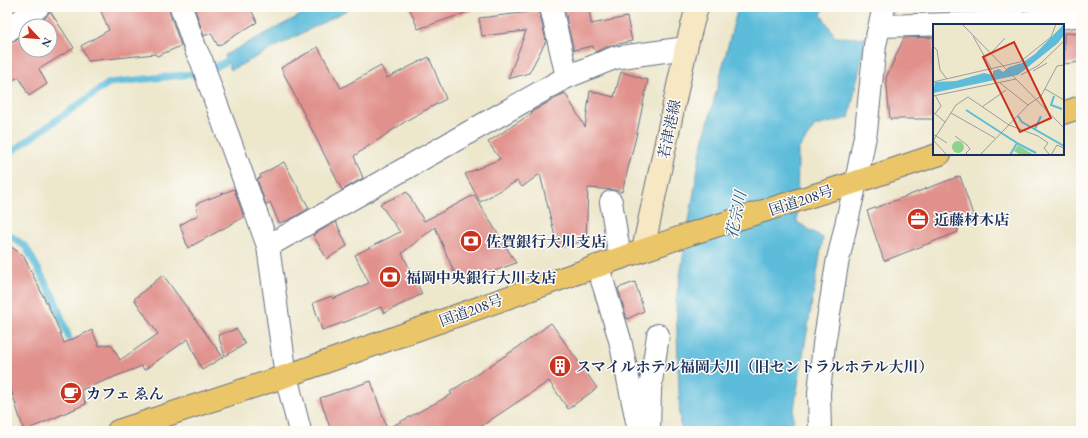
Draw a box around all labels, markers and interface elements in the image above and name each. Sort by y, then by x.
north arrow [18,18,58,58]
inset map [933,24,1064,155]
text: N [39,35,55,50]
street label: 若津港線 [653,98,685,160]
street label: 国道208号 [766,181,836,219]
water label: 花宗川 [721,187,752,241]
office icon: 近藤材木店 [905,206,931,232]
place label: 近藤材木店 [934,210,1009,229]
bank icon: 佐賀銀行大川支店 [458,228,484,254]
place label: 佐賀銀行大川支店 [486,232,606,251]
bank icon: 福岡中央銀行大川支店 [377,264,403,290]
place label: 福岡中央銀行大川支店 [406,268,556,287]
street label: 国道208号 [436,290,506,330]
building icon: スマイルホテル福岡大川（旧セントラルホテル大川） [547,353,573,379]
place label: スマイルホテル福岡大川（旧セントラルホテル大川） [576,357,933,376]
cafe icon: カフェ ゑん [58,380,84,406]
place label: カフェ ゑん [86,384,164,403]

